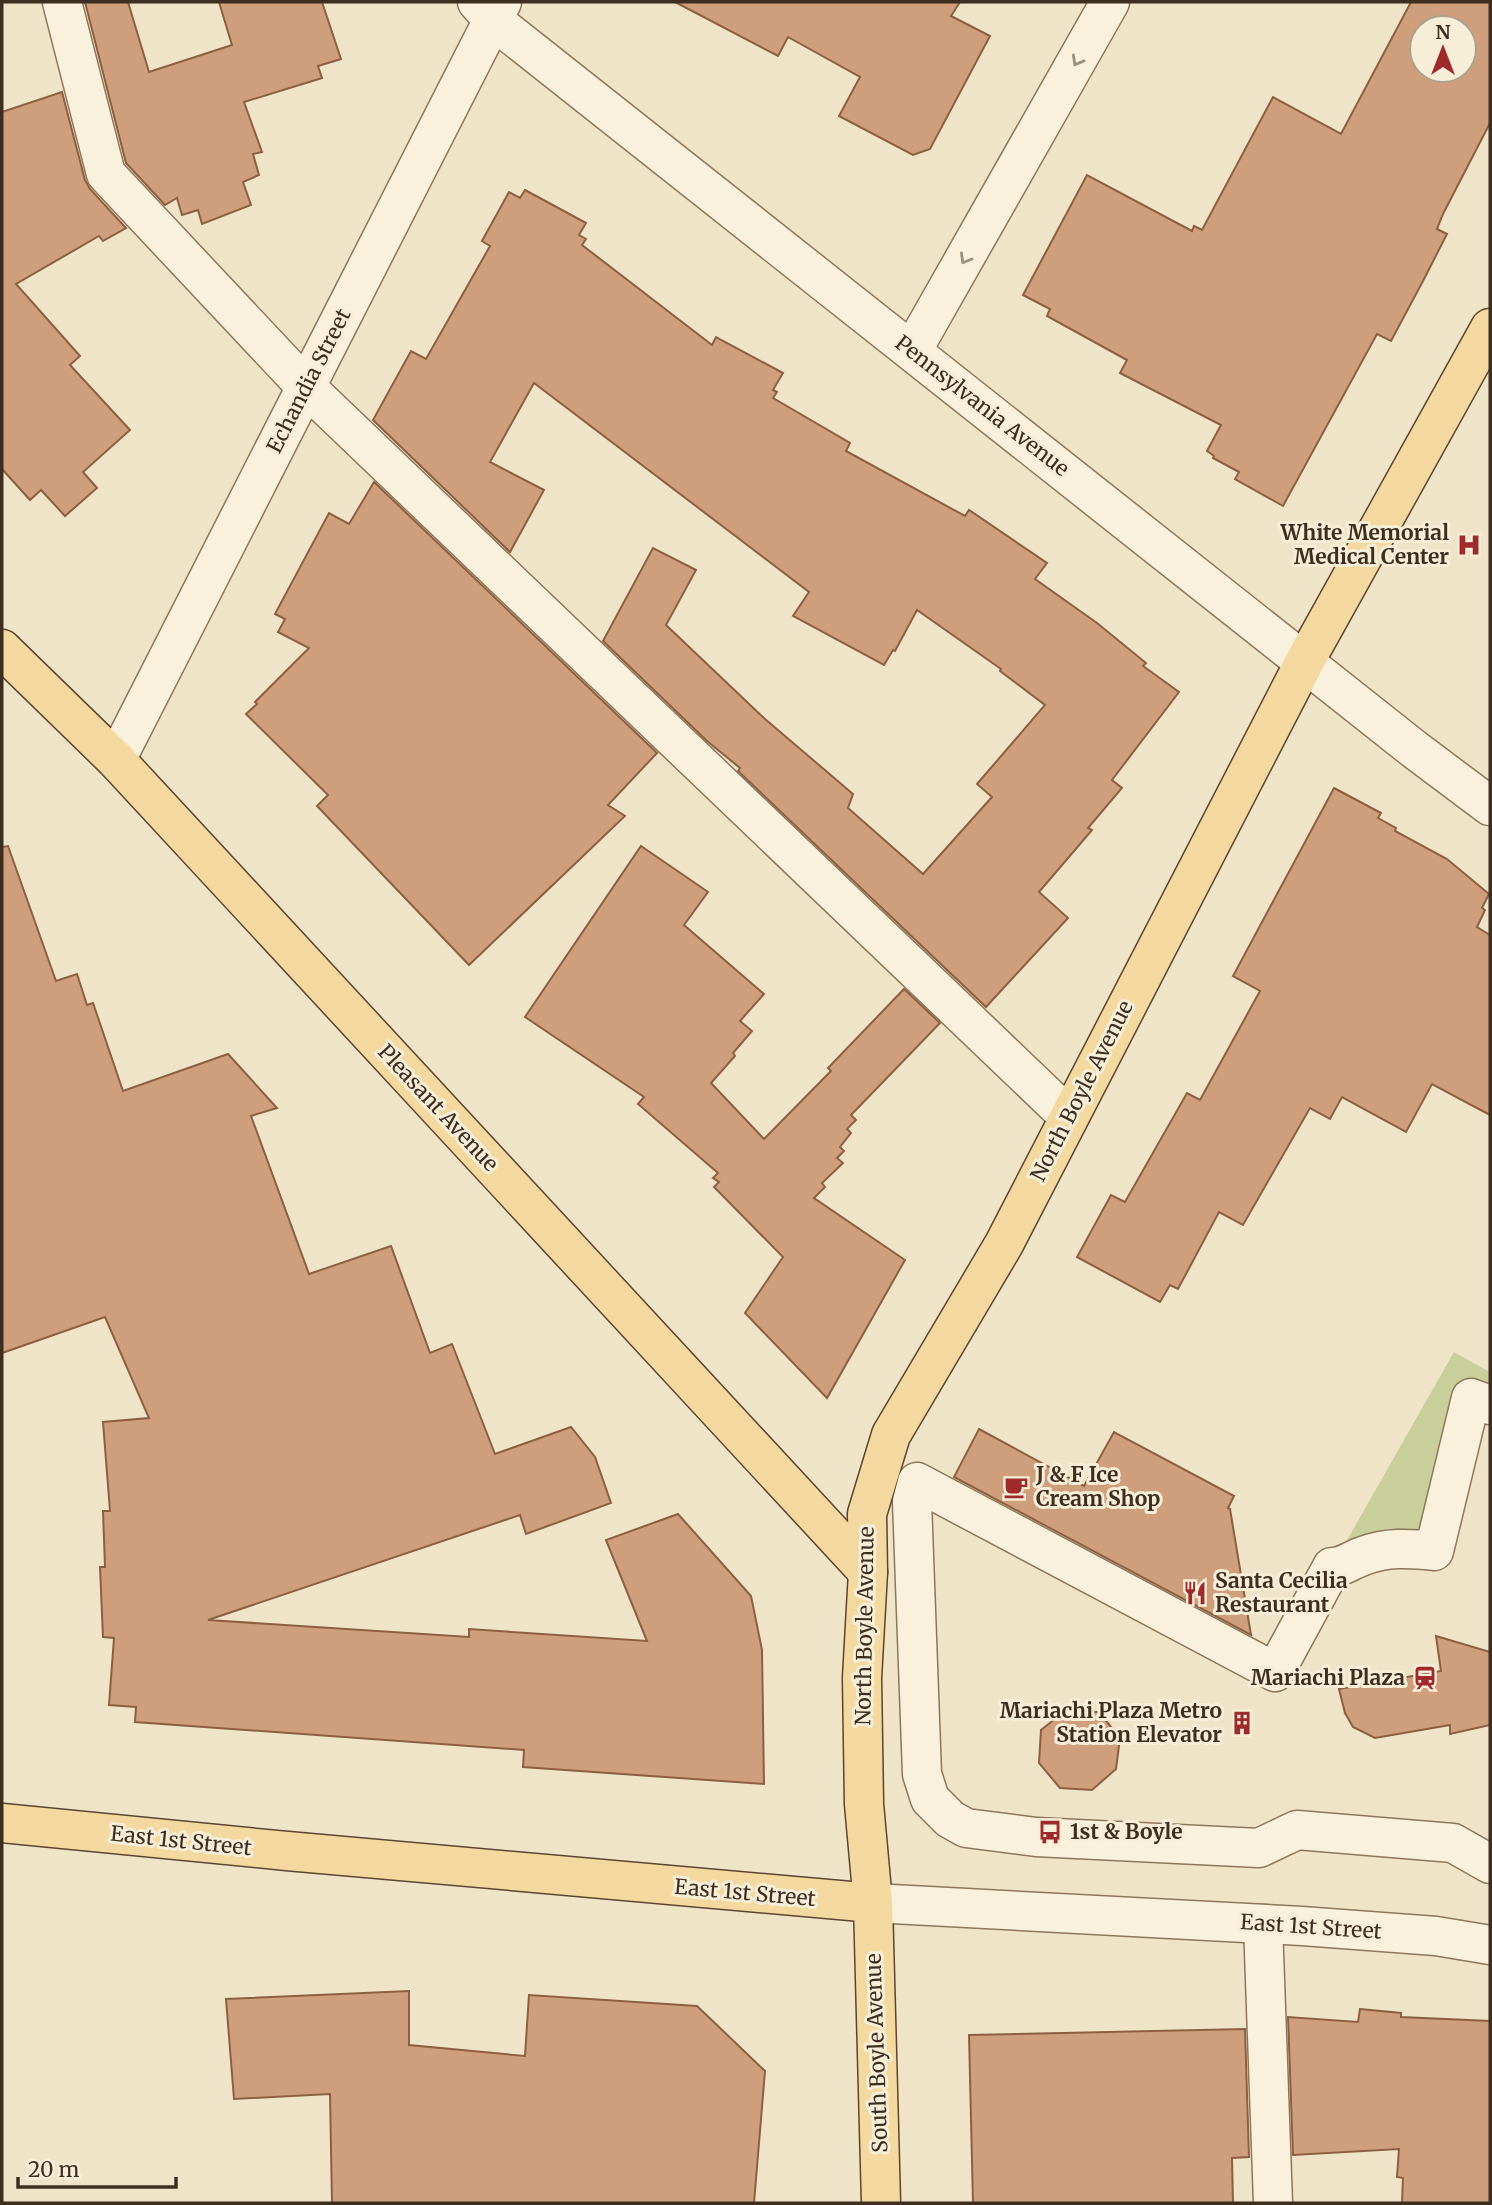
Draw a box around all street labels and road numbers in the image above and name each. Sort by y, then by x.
street label: Echandia Street [261,304,357,458]
street label: Pennsylvania Avenue [890,329,1075,482]
street label: North Boyle Avenue [1024,996,1139,1186]
street label: Pleasant Avenue [372,1038,504,1177]
street label: North Boyle Avenue [849,1526,880,1726]
street label: East 1st Street [109,1820,253,1861]
street label: East 1st Street [673,1873,817,1912]
street label: East 1st Street [1239,1908,1383,1945]
street label: South Boyle Avenue [860,1953,893,2153]

